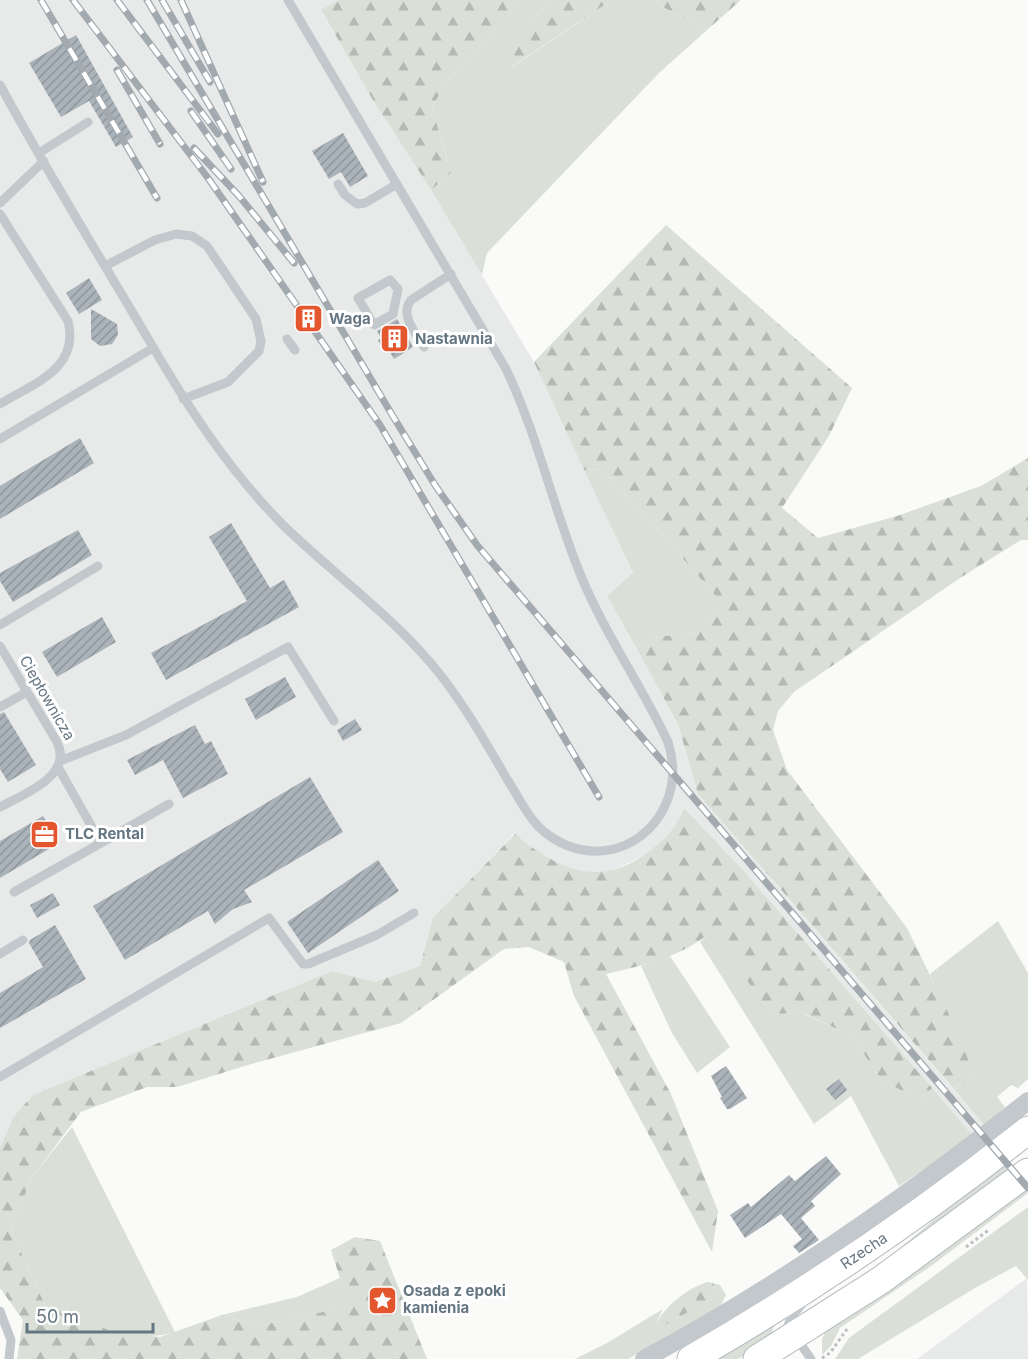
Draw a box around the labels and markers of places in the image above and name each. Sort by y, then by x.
building icon: Waga [292,303,324,335]
place label: Waga [329,309,371,328]
building icon: Nastawnia [378,323,410,355]
place label: Nastawnia [415,329,493,348]
office icon: TLC Rental [28,818,60,850]
place label: TLC Rental [65,824,144,843]
place label: Osada z epoki kamienia [403,1281,506,1317]
place icon: Osada z epoki kamienia [366,1284,398,1316]

